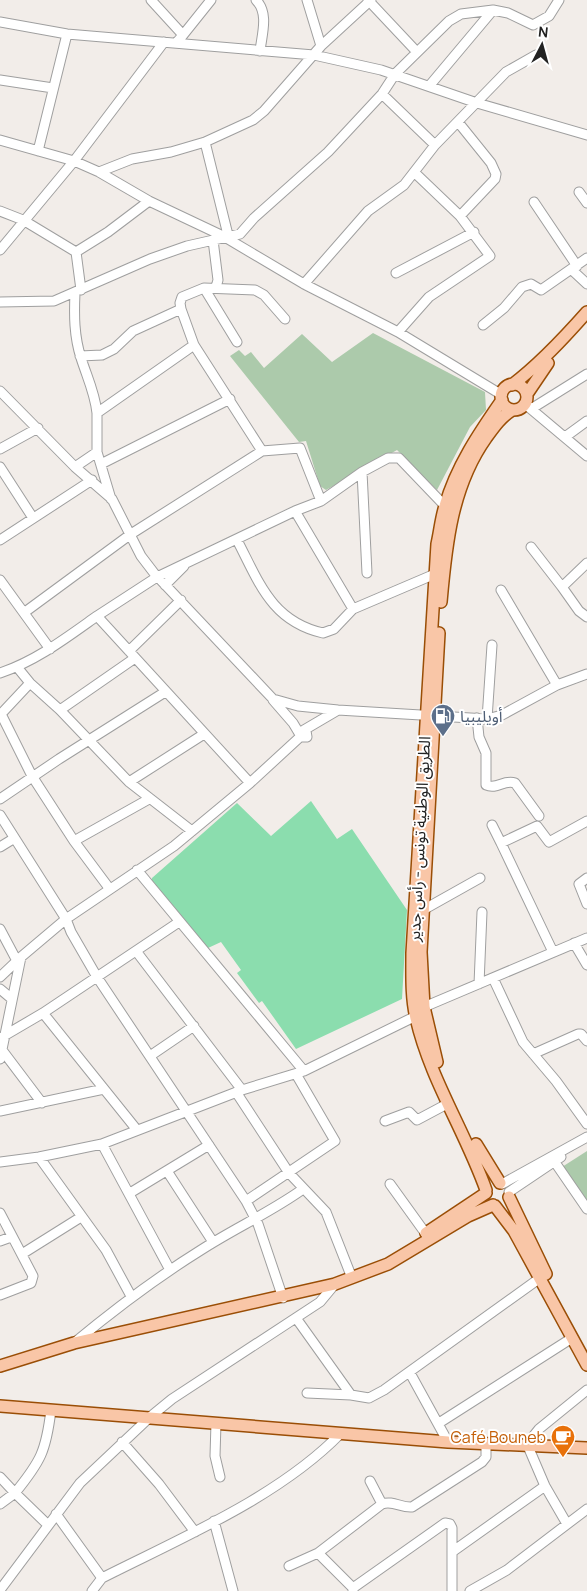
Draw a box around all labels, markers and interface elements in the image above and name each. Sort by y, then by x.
north arrow [517,20,567,70]
text: N [537,22,549,42]
fuel station icon: أويليبيا [430,703,456,737]
place label: أويليبيا [460,705,503,727]
street label: الطريق الوطنية تونس - رأس جدير [403,736,435,943]
cafe icon: Café Bouneb [550,1424,576,1458]
place label: Café Bouneb [450,1426,546,1448]

